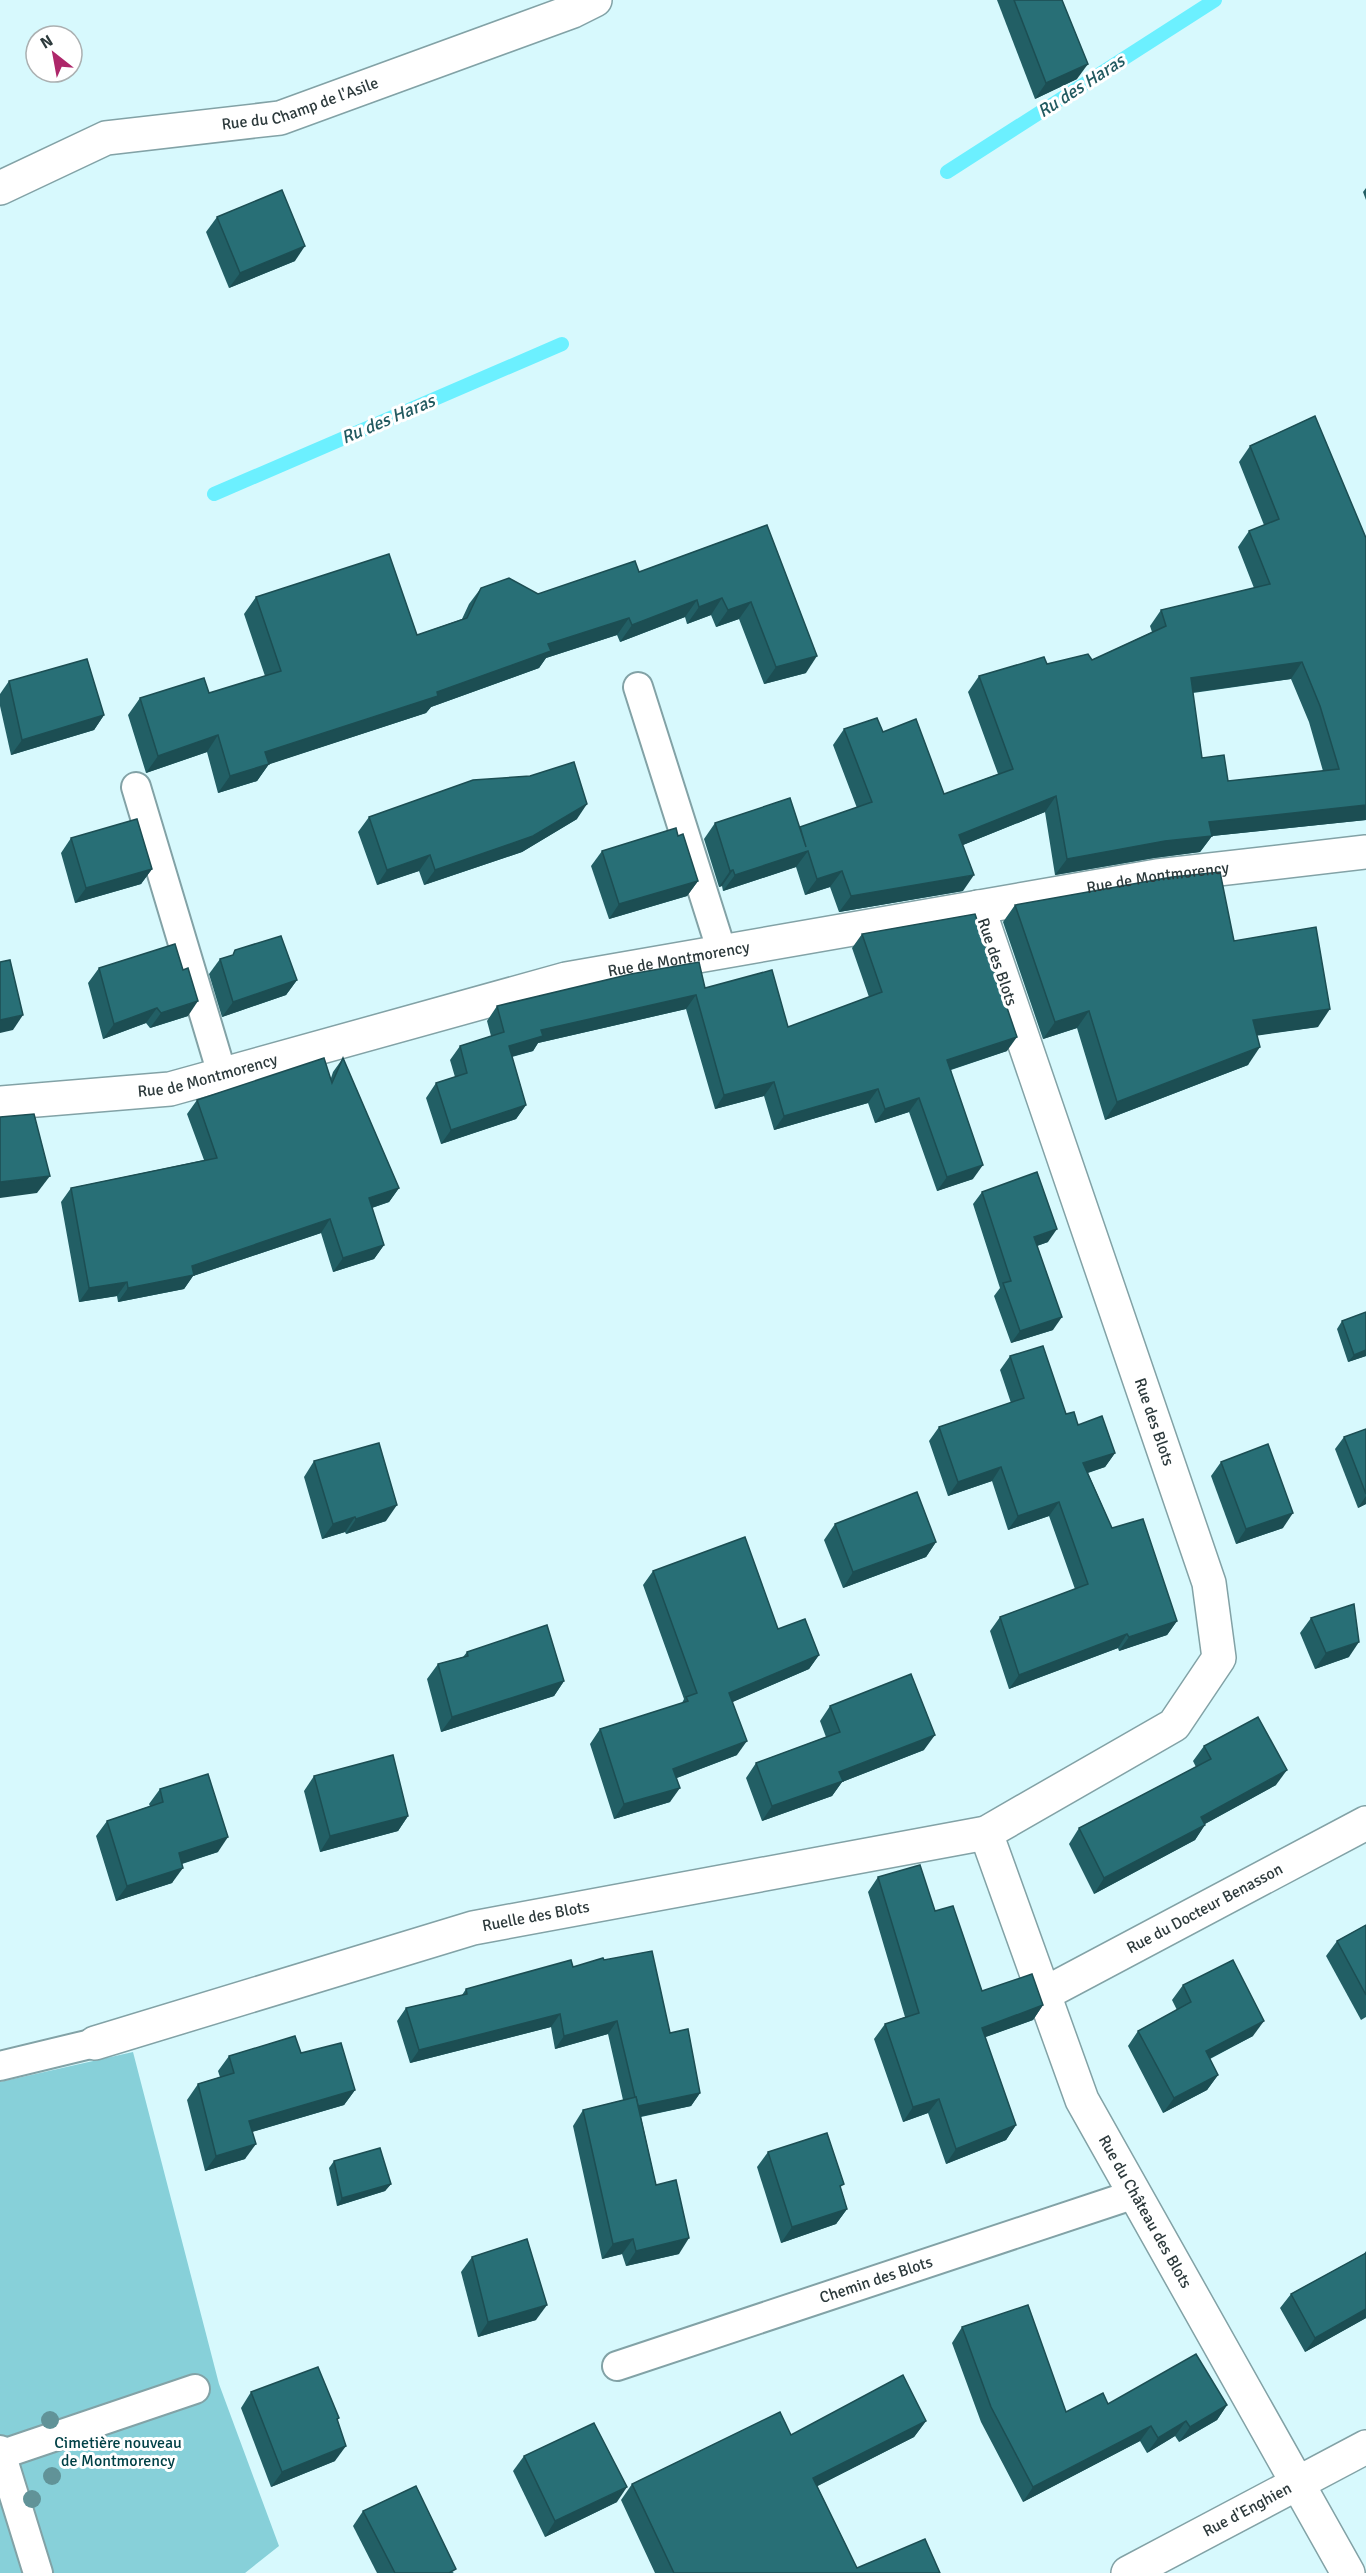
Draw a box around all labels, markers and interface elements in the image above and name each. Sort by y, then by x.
north arrow [24,24,84,84]
text: N [37,31,57,53]
water label: Ru des Haras [1033,49,1130,122]
street label: Rue du Champ de l'Asile [220,73,381,135]
water label: Ru des Haras [338,389,440,449]
street label: Rue de Montmorency [1085,858,1231,898]
street label: Rue des Blots [973,915,1021,1009]
street label: Rue de Montmorency [606,937,752,982]
street label: Rue de Montmorency [137,1049,280,1102]
street label: Rue des Blots [1130,1375,1178,1469]
street label: Rue du Docteur Benasson [1123,1859,1286,1958]
street label: Ruelle des Blots [481,1897,591,1936]
street label: Rue du Château des Blots [1094,2132,1196,2292]
street label: Chemin des Blots [817,2252,935,2308]
park label: Cimetière nouveau de Montmorency [54,2433,182,2471]
street label: Rue d'Enghien [1200,2478,1295,2541]

